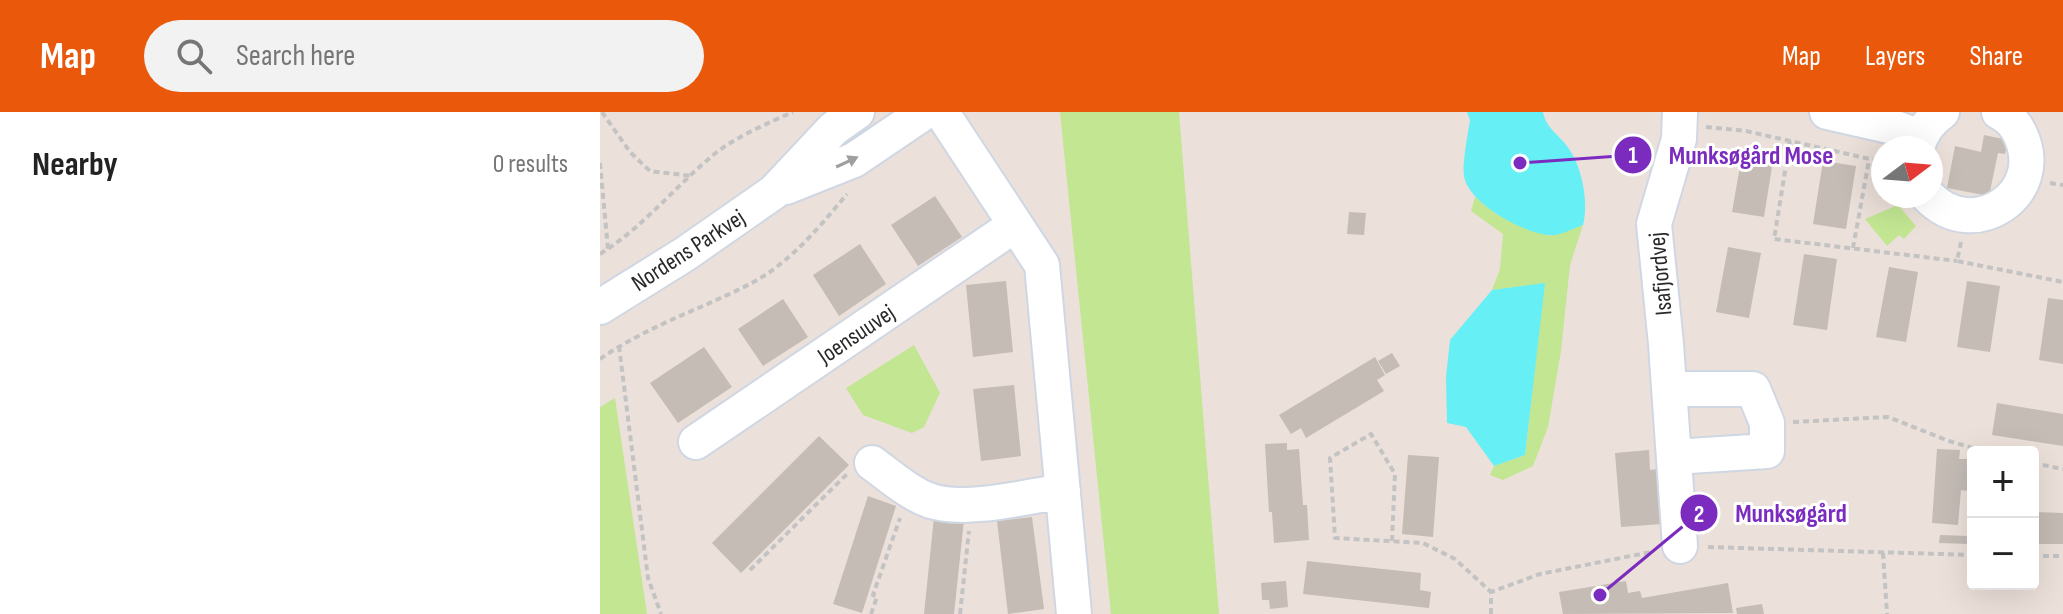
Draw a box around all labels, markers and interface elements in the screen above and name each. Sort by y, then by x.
search box [144,20,704,92]
text: Map [40,34,96,79]
icon: search [172,34,216,78]
text: Search here [236,38,355,74]
text: Map [1782,40,1821,73]
text: Layers [1865,40,1925,73]
text: Share [1969,40,2023,73]
callout: Munksøgård Mose [1613,130,1849,180]
north arrow [1871,136,1943,208]
text: 1 [1628,141,1638,170]
text: Munksøgård Mose [1669,141,1833,172]
text: Nearby [32,144,118,185]
text: 0 results [493,149,568,180]
one-way arrow [835,155,858,169]
street label: Nordens Parkvej [626,203,750,298]
street label: Isafjordvej [1642,231,1679,317]
street label: Joensuuvej [811,298,900,371]
map controls [1967,446,2039,590]
button: + [1967,446,2039,518]
callout: Munksøgård [1679,488,1863,538]
text: Munksøgård [1735,499,1847,530]
text: 2 [1694,500,1704,529]
button: − [1967,518,2039,590]

